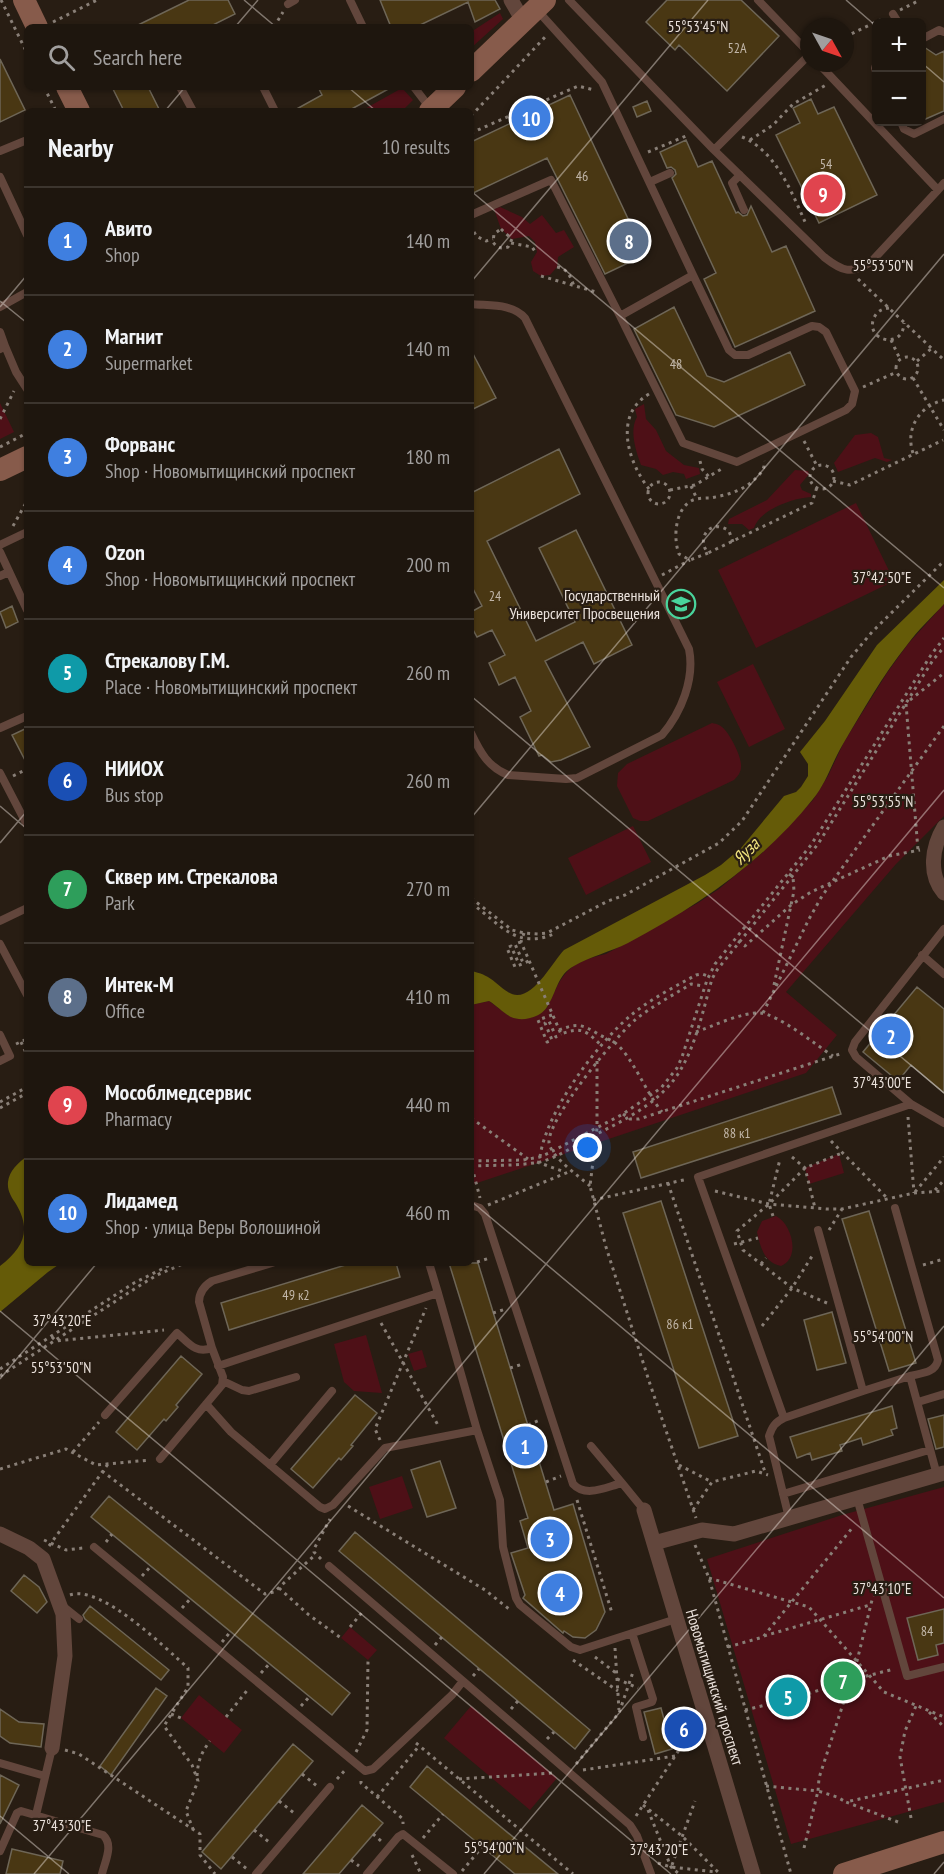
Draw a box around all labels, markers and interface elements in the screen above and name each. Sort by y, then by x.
text: 55°53'45"N [668,17,728,36]
north arrow [800,18,854,72]
map controls [872,18,926,126]
button: + [872,18,926,72]
search box [24,24,474,90]
house number: 52А [727,39,747,57]
icon: search [45,41,78,74]
text: Search here [93,43,182,71]
button: − [872,72,926,126]
pin: 10 [512,96,550,140]
text: Nearby [48,131,113,164]
text: 10 results [382,134,450,160]
house number: 54 [820,155,833,173]
house number: 46 [576,167,588,185]
pin: 9 [804,172,842,216]
text: Авито [105,214,152,242]
pin: 8 [610,218,648,264]
text: 1 [63,228,72,254]
text: 140 m [406,228,450,254]
text: Shop [105,242,140,268]
text: 55°53'50"N [853,256,913,275]
text: Магнит [105,322,163,350]
text: 2 [63,336,72,362]
text: 140 m [406,336,450,362]
text: Supermarket [105,350,193,376]
house number: 48 [670,355,682,373]
text: Форванс [105,430,175,458]
text: 3 [63,444,72,470]
text: 180 m [406,444,450,470]
text: Shop · Новомытищинский проспект [105,458,355,484]
text: Ozon [105,538,145,566]
text: 4 [63,552,72,578]
text: 200 m [406,552,450,578]
text: Shop · Новомытищинский проспект [105,566,355,592]
text: 37°42'50"E [852,568,912,587]
place label: Государственный Университет Просвещения [510,585,660,623]
house number: 24 [489,587,502,605]
school or university icon: Государственный Университет Просвещения [665,588,697,620]
text: Стрекалову Г.М. [105,646,230,674]
text: 5 [63,660,72,686]
text: 260 m [406,660,450,686]
text: Place · Новомытищинский проспект [105,674,357,700]
text: НИИОХ [105,754,164,782]
text: 6 [63,768,72,794]
text: 260 m [406,768,450,794]
text: Bus stop [105,782,164,808]
text: 55°53'55"N [853,792,913,811]
water label: Яуза [728,832,765,869]
text: Сквер им. Стрекалова [105,862,278,890]
text: 7 [63,876,72,902]
text: 270 m [406,876,450,902]
text: Park [105,890,135,916]
text: Интек-М [105,970,174,998]
text: 8 [63,984,72,1010]
text: 410 m [406,984,450,1010]
text: Office [105,998,145,1024]
pin: 2 [872,1014,910,1058]
text: 37°43'00"E [852,1073,912,1092]
text: Мособлмедсервис [105,1078,251,1106]
text: 9 [63,1092,72,1118]
text: 440 m [406,1092,450,1118]
text: Pharmacy [105,1106,172,1132]
house number: 88 к1 [723,1124,751,1142]
your location [573,1133,602,1162]
text: Лидамед [105,1186,178,1214]
text: 10 [58,1200,77,1226]
text: 460 m [406,1200,450,1226]
text: Shop · улица Веры Волошиной [105,1214,321,1240]
house number: 49 к2 [282,1286,310,1304]
text: 37°43'20"E [32,1311,92,1330]
house number: 86 к1 [666,1315,694,1333]
text: 55°54'00"N [853,1327,913,1346]
text: 55°53'50"N [31,1358,91,1377]
pin: 1 [506,1424,544,1468]
pin: 3 [530,1516,570,1562]
pin: 4 [540,1570,580,1616]
text: 37°43'10"E [852,1579,912,1598]
street label: Новомытищинский проспект [682,1606,749,1768]
house number: 84 [921,1622,934,1640]
pin: 7 [824,1658,862,1704]
pin: 5 [768,1674,808,1720]
pin: 6 [664,1706,704,1752]
text: 37°43'30"E [32,1816,92,1835]
text: 55°54'00"N [464,1838,524,1857]
text: 37°43'20"E [629,1840,689,1859]

